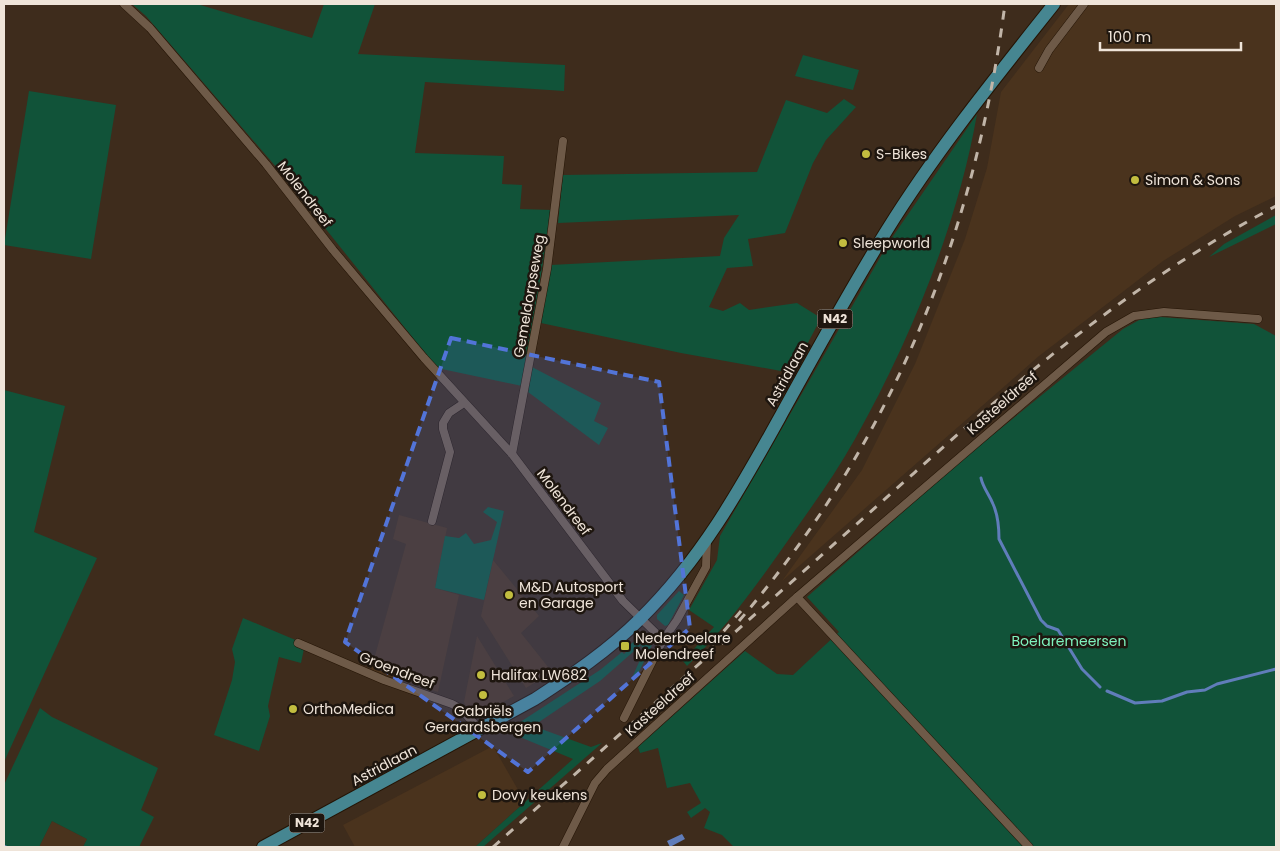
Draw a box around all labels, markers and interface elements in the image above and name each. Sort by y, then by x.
scale bar [1100,20,1241,52]
text: 100 m [1108,26,1151,47]
place label: S-Bikes [876,144,927,164]
marker: S-Bikes [860,148,872,160]
street label: Molendreef [273,157,337,231]
place label: Simon & Sons [1145,170,1240,190]
marker: Simon & Sons [1129,174,1141,186]
street label: Gemeldorpseweg [508,233,550,359]
place label: Sleepworld [853,233,930,253]
marker: Sleepworld [837,237,849,249]
road number: N42 [818,310,852,328]
street label: Astridlaan [761,338,813,410]
street label: Kasteeldreef [962,366,1042,439]
street label: Molendreef [532,465,596,540]
place label: M&D Autosport en Garage [519,577,624,613]
marker: M&D Autosport en Garage [503,589,515,601]
place label: Nederboelare Molendreef [635,628,731,664]
park label: Boelaremeersen [1012,631,1126,651]
marker: Nederboelare Molendreef [619,640,631,652]
street label: Groendreef [356,646,438,694]
place label: Halifax LW682 [491,665,587,685]
street label: Kasteeldreef [621,667,700,741]
marker: Halifax LW682 [475,669,487,681]
marker: Gabriëls Geraardsbergen [477,689,489,701]
place label: OrthoMedica [303,699,394,719]
place label: Gabriëls Geraardsbergen [425,701,541,737]
marker: OrthoMedica [287,703,299,715]
street label: Astridlaan [348,739,420,791]
place label: Dovy keukens [492,785,587,805]
marker: Dovy keukens [476,789,488,801]
road number: N42 [290,814,324,832]

